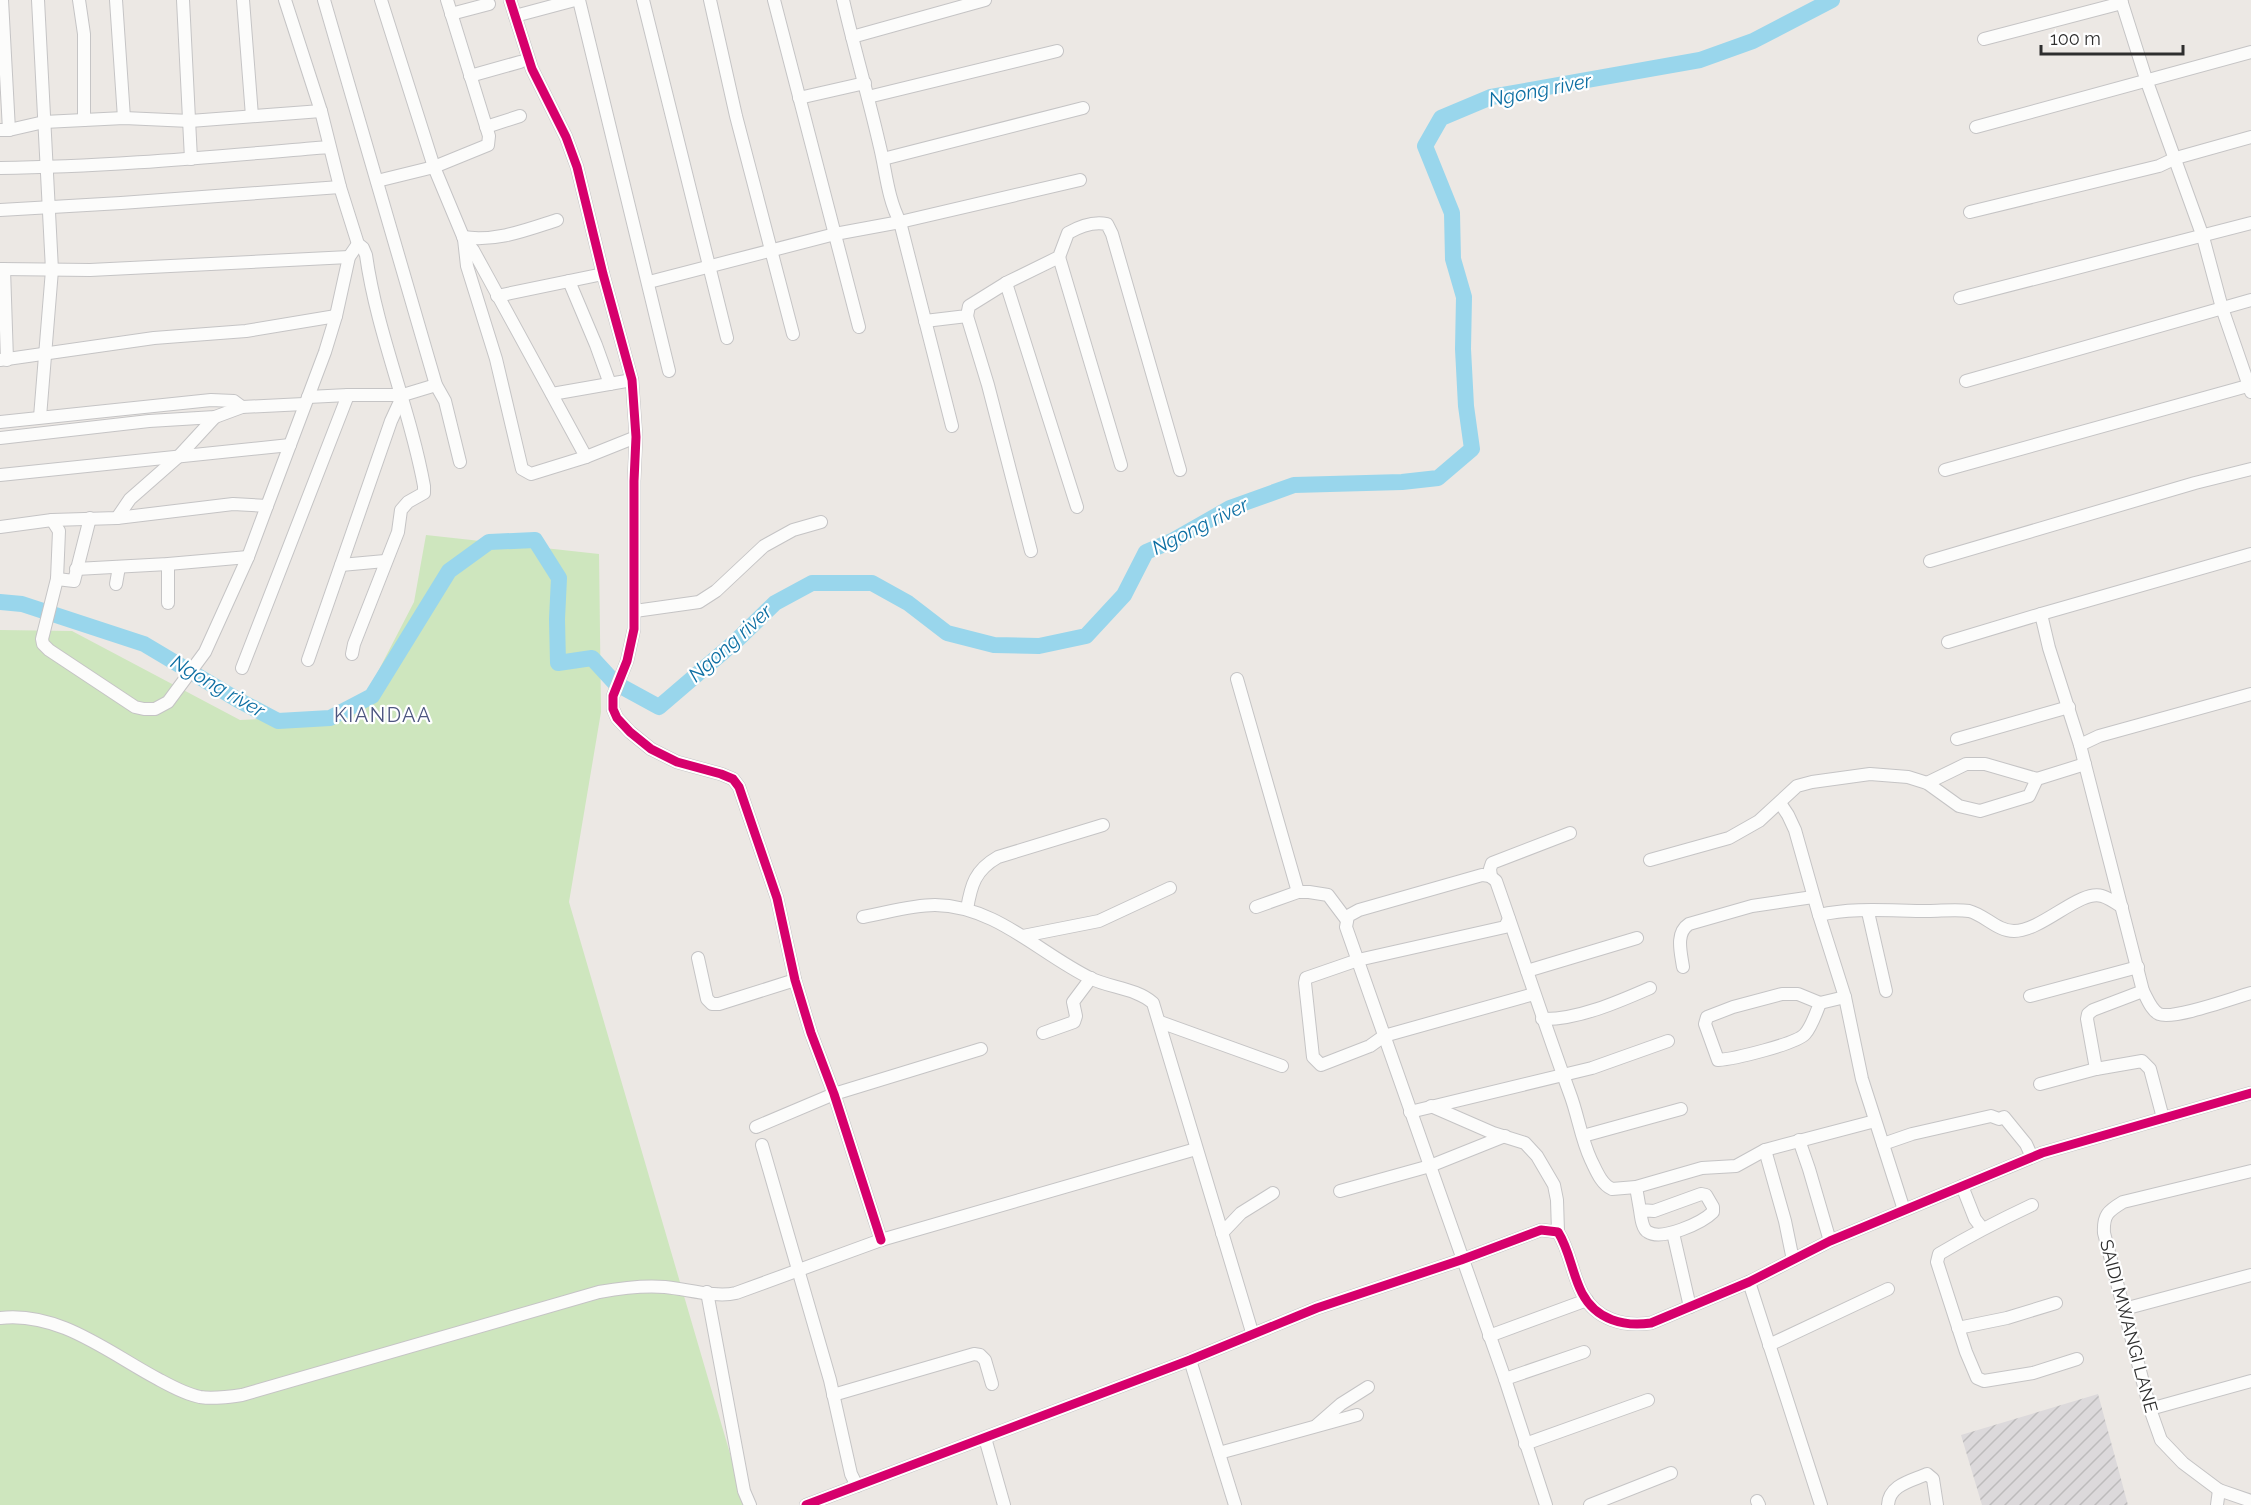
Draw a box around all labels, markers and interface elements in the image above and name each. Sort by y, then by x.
scale bar [2041,18,2184,56]
text: 100 m [2050,28,2101,49]
water label: Ngong river [1487,68,1595,112]
water label: Ngong river [1148,492,1253,560]
water label: Ngong river [683,598,778,687]
water label: Ngong river [167,650,270,723]
district label: KIANDAA [334,703,432,727]
street label: SAIDI MWANGI LANE [2096,1237,2162,1415]

